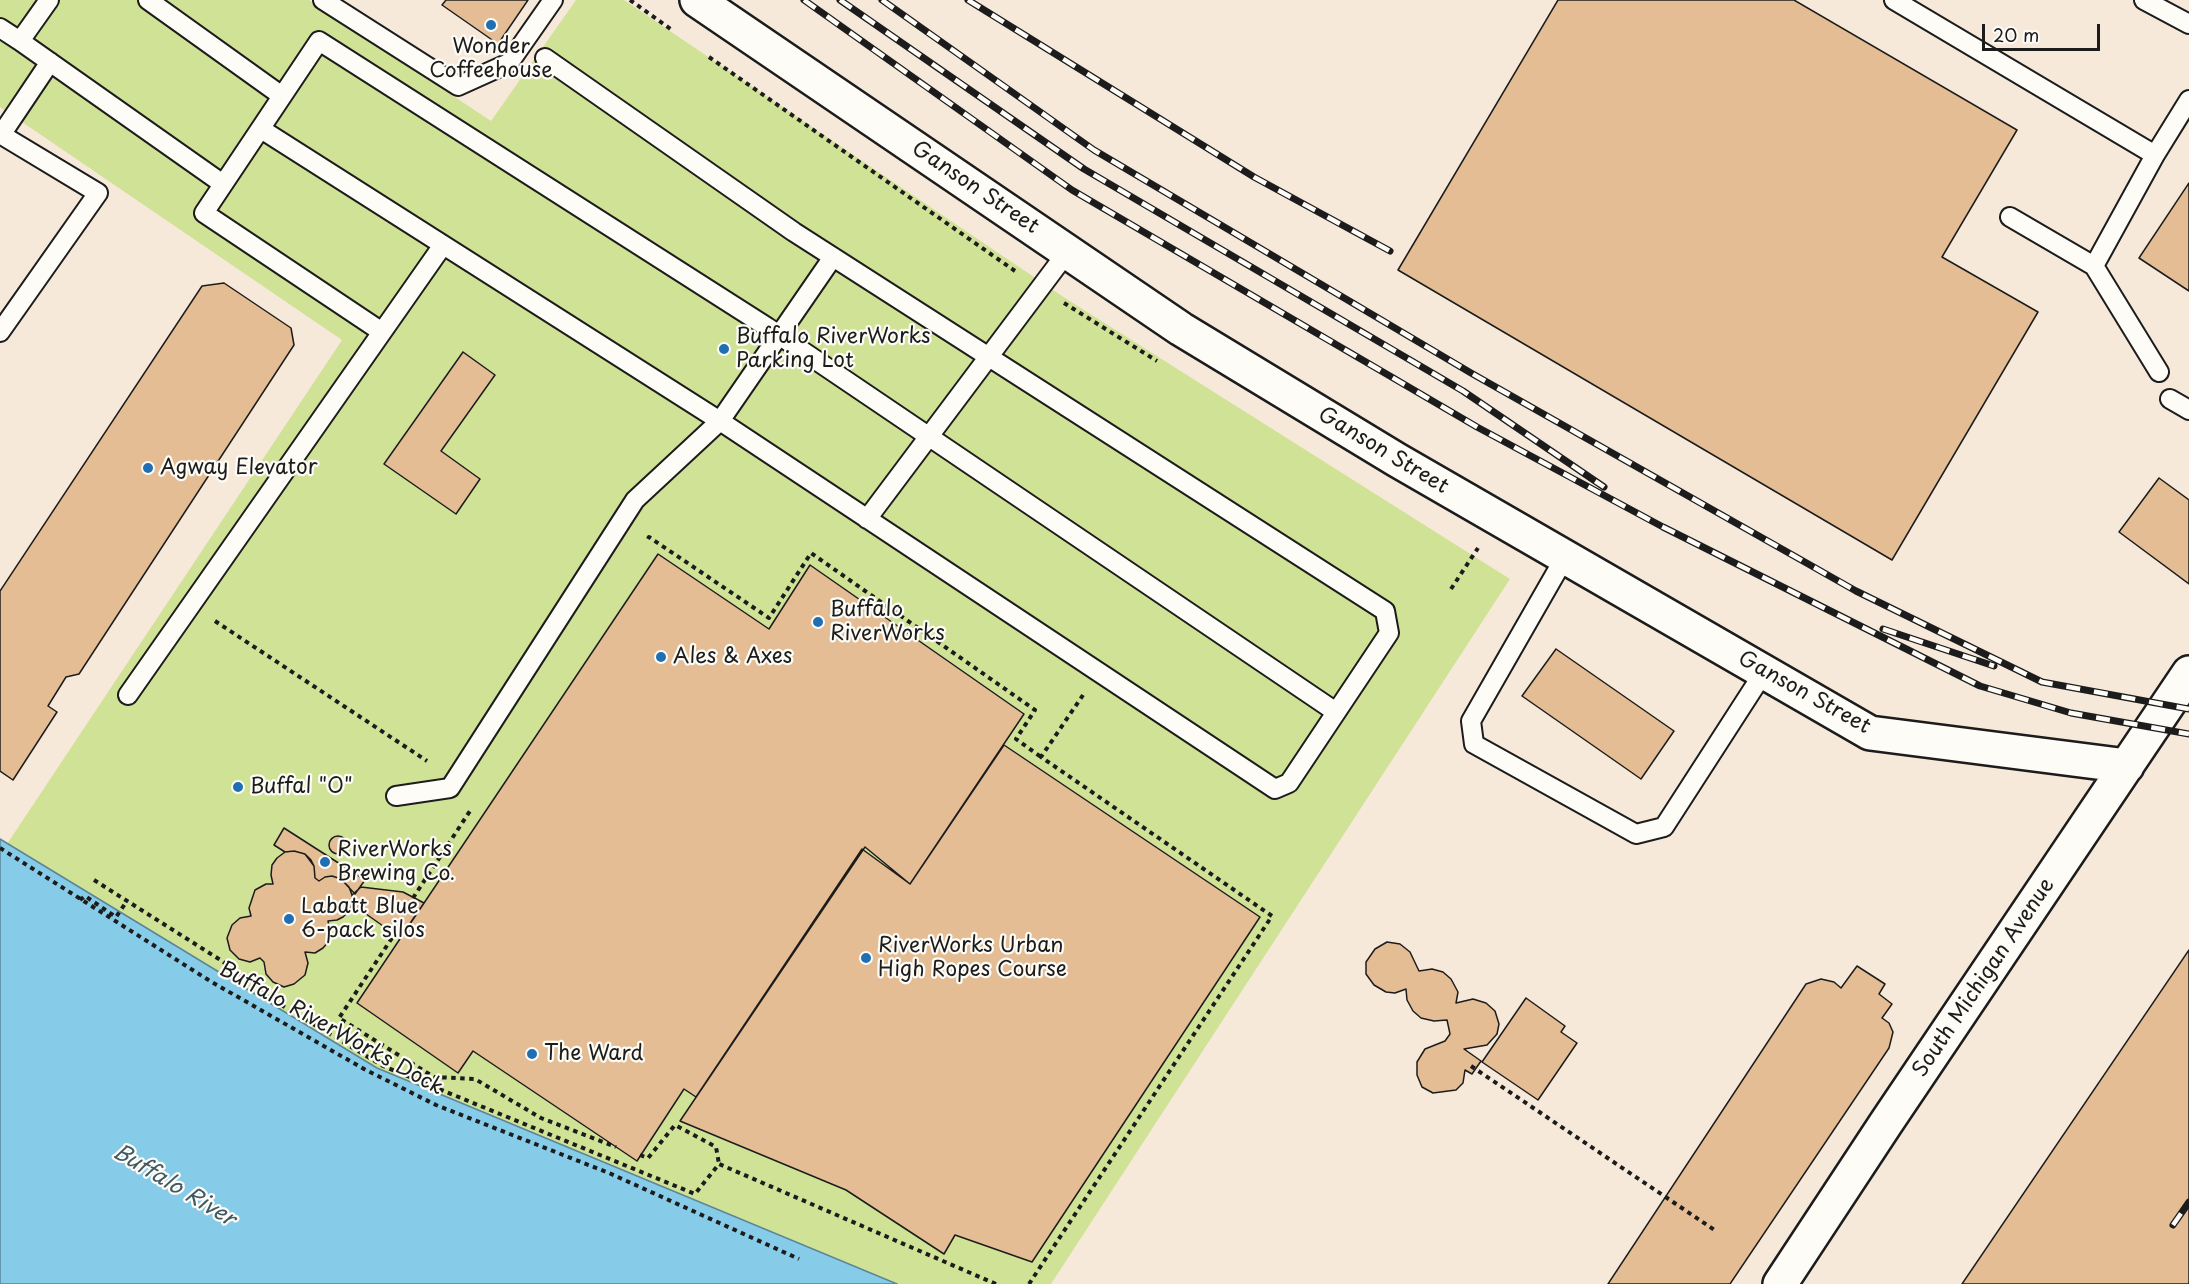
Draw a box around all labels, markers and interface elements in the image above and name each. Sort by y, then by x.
scale bar [1985,12,2104,50]
marker: Wonder Coffeehouse [484,18,498,32]
text: 20 m [1993,21,2039,48]
place label: Wonder Coffeehouse [429,34,553,84]
street label: Ganson Street [907,136,1043,240]
place label: Buffalo RiverWorks Parking Lot [736,324,931,374]
marker: Buffalo RiverWorks Parking Lot [717,342,731,356]
street label: Ganson Street [1313,402,1453,500]
place label: Agway Elevator [160,455,317,481]
marker: Agway Elevator [141,461,155,475]
place label: Buffalo RiverWorks [830,597,945,647]
marker: Buffalo RiverWorks [811,615,825,629]
place label: Ales & Axes [673,644,792,670]
street label: Ganson Street [1733,646,1875,740]
marker: Ales & Axes [654,650,668,664]
place label: Buffal "O" [250,774,353,800]
marker: Buffal "O" [231,780,245,794]
place label: RiverWorks Brewing Co. [337,837,455,887]
marker: RiverWorks Brewing Co. [318,855,332,869]
street label: South Michigan Avenue [1908,874,2060,1082]
place label: Labatt Blue 6-pack silos [301,894,425,944]
marker: Labatt Blue 6-pack silos [282,912,296,926]
place label: RiverWorks Urban High Ropes Course [878,933,1067,983]
marker: RiverWorks Urban High Ropes Course [859,951,873,965]
street label: Buffalo RiverWorks Dock [215,957,447,1101]
place label: The Ward [544,1041,643,1067]
marker: The Ward [525,1047,539,1061]
water label: Buffalo River [108,1139,240,1233]

